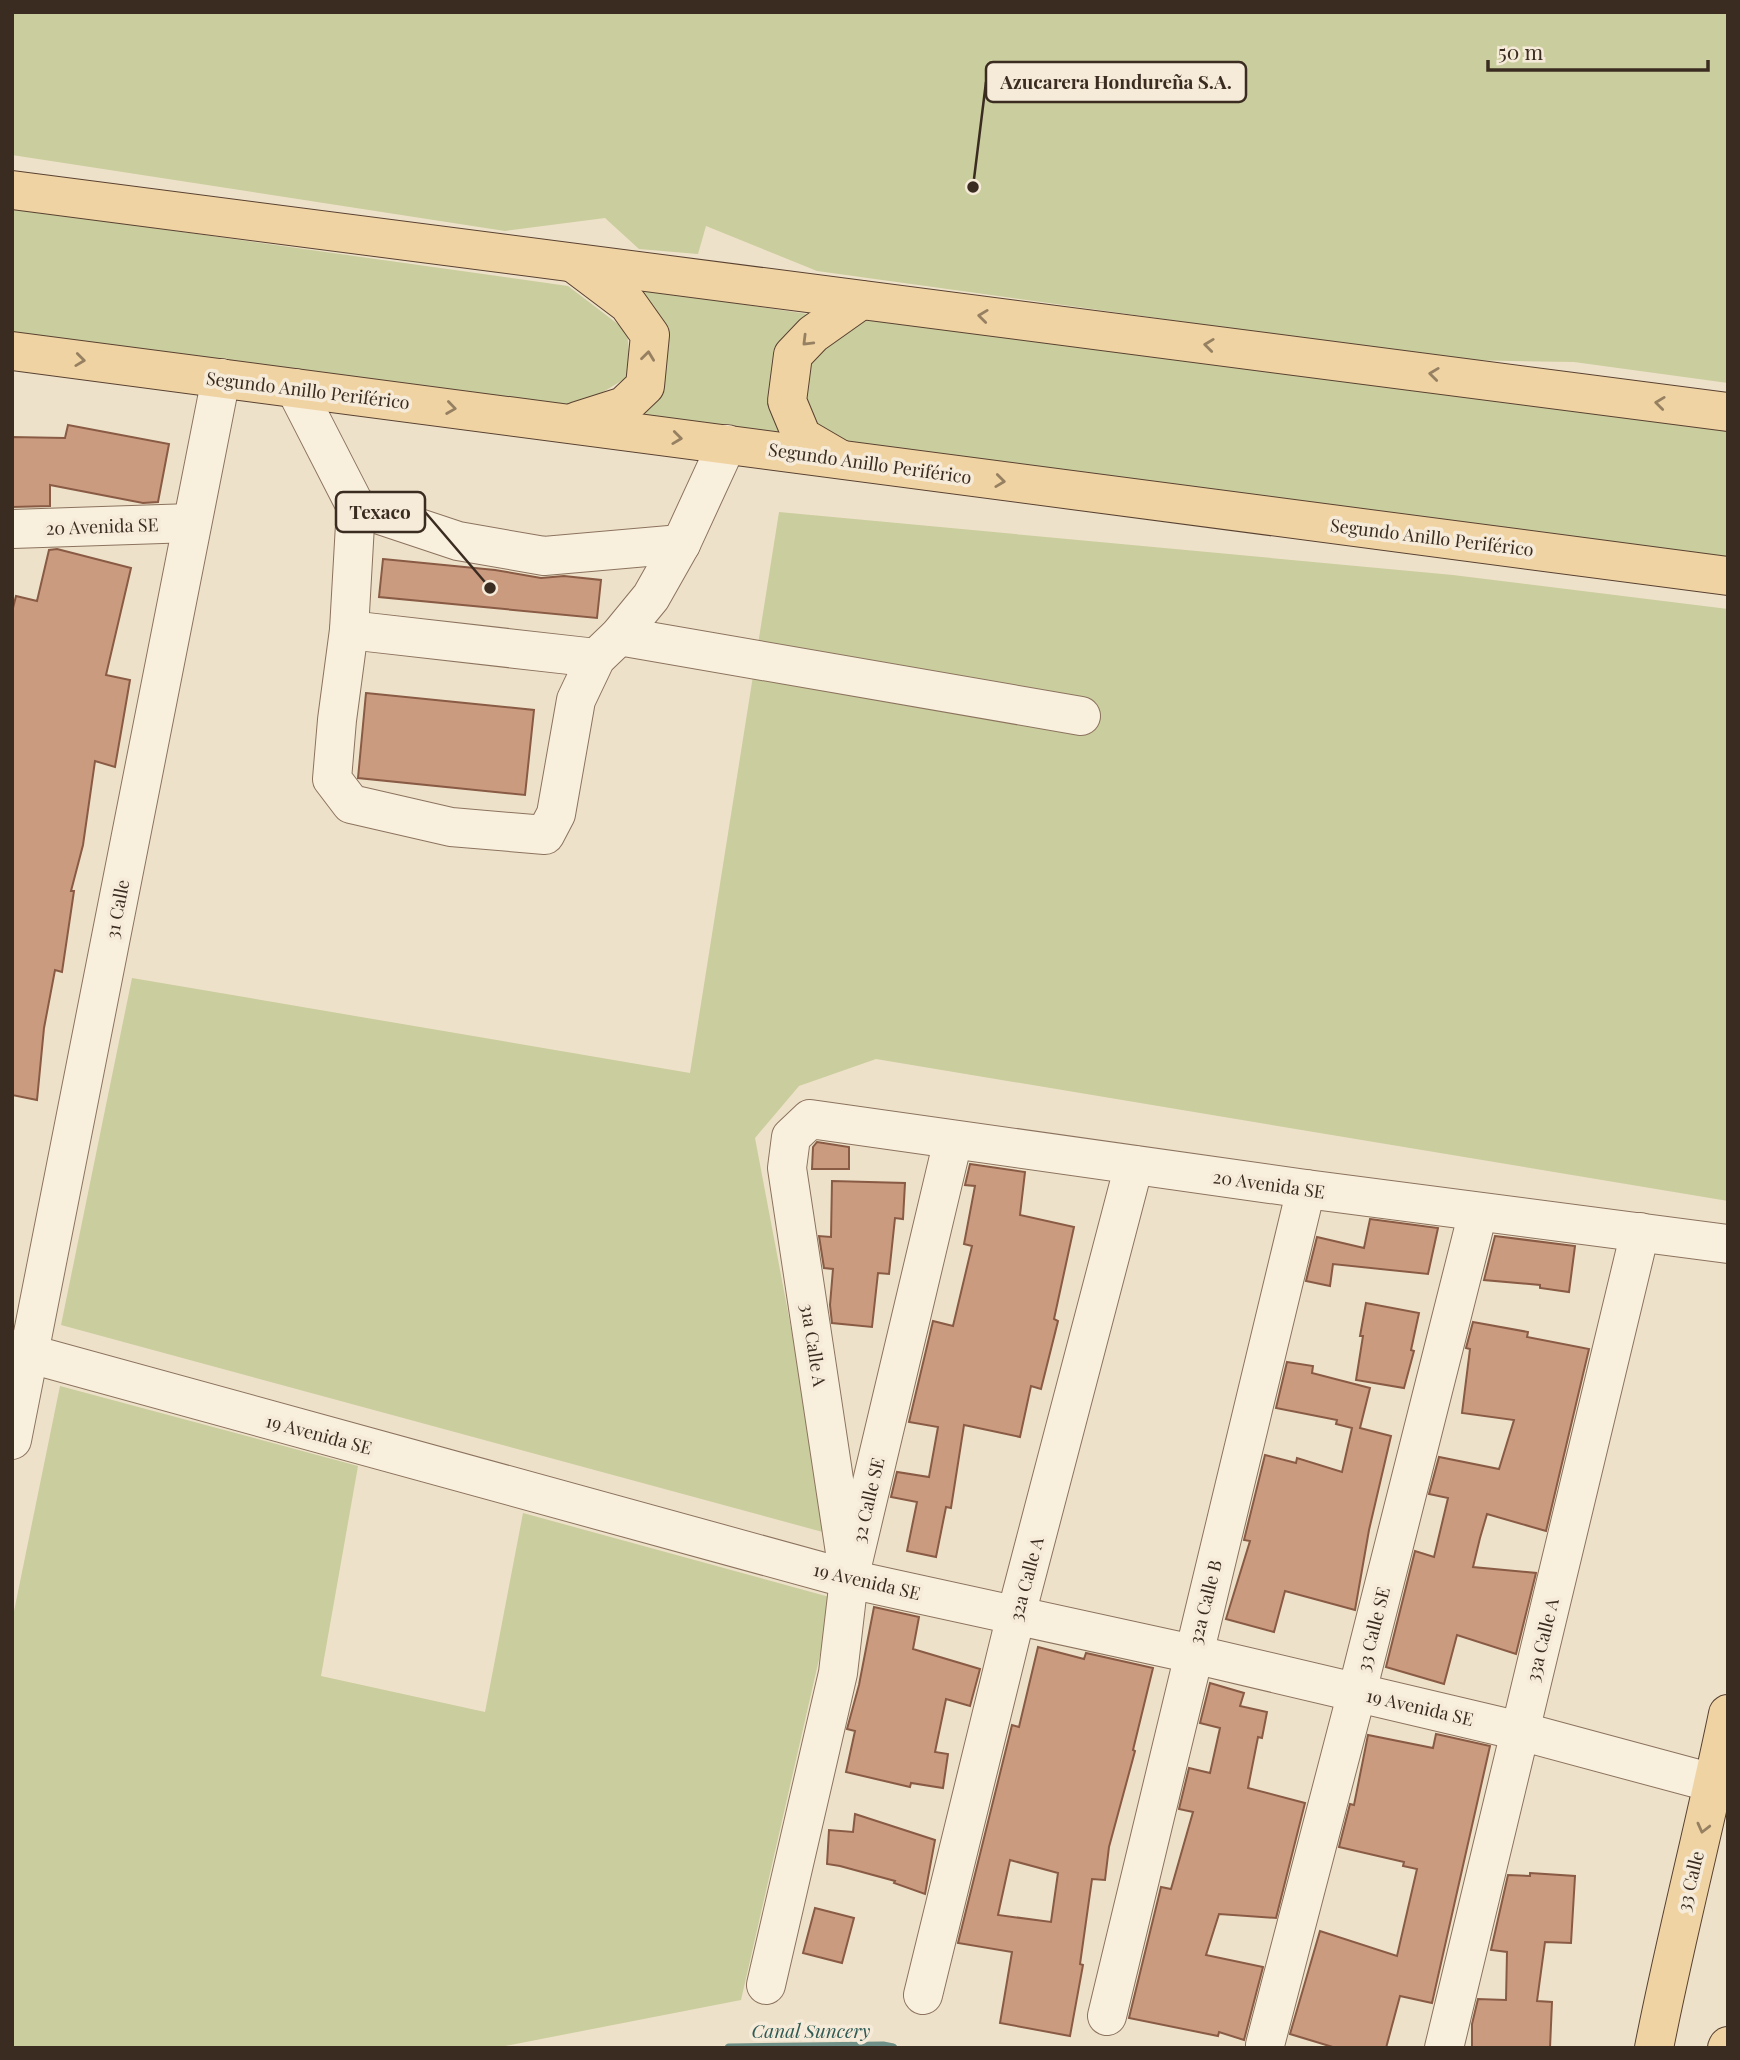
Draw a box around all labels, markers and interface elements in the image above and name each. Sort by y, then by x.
scale bar [1488,28,1708,72]
text: 50 m [1498,37,1544,65]
callout: Azucarera Hondureña S.A. [986,62,1246,102]
text: Azucarera Hondureña S.A. [999,68,1232,94]
one-way arrow [977,308,989,323]
one-way arrow [803,333,815,345]
one-way arrow [1203,337,1215,352]
one-way arrow [640,350,655,361]
one-way arrow [74,352,86,367]
street label: Segundo Anillo Periférico [205,366,411,414]
one-way arrow [1429,367,1440,382]
one-way arrow [1654,396,1666,411]
one-way arrow [445,401,457,416]
one-way arrow [671,430,683,445]
street label: Segundo Anillo Periférico [767,437,973,489]
one-way arrow [994,473,1005,488]
callout: Texaco [336,492,425,532]
text: Texaco [349,498,411,524]
street label: 20 Avenida SE [45,512,159,540]
street label: Segundo Anillo Periférico [1329,513,1535,561]
street label: 31 Calle [100,877,134,941]
street label: 20 Avenida SE [1211,1164,1327,1204]
street label: 31a Calle A [796,1302,833,1389]
street label: 19 Avenida SE [263,1408,375,1460]
street label: 32 Calle SE [847,1455,889,1545]
street label: 32a Calle A [1003,1534,1049,1624]
street label: 19 Avenida SE [811,1557,923,1605]
street label: 32a Calle B [1183,1557,1227,1647]
street label: 33 Calle SE [1351,1584,1395,1674]
street label: 33a Calle A [1520,1595,1564,1684]
street label: 19 Avenida SE [1364,1683,1476,1731]
one-way arrow [1697,1822,1711,1834]
street label: 33 Calle [1671,1848,1709,1914]
water label: Canal Suncery [752,2017,870,2043]

